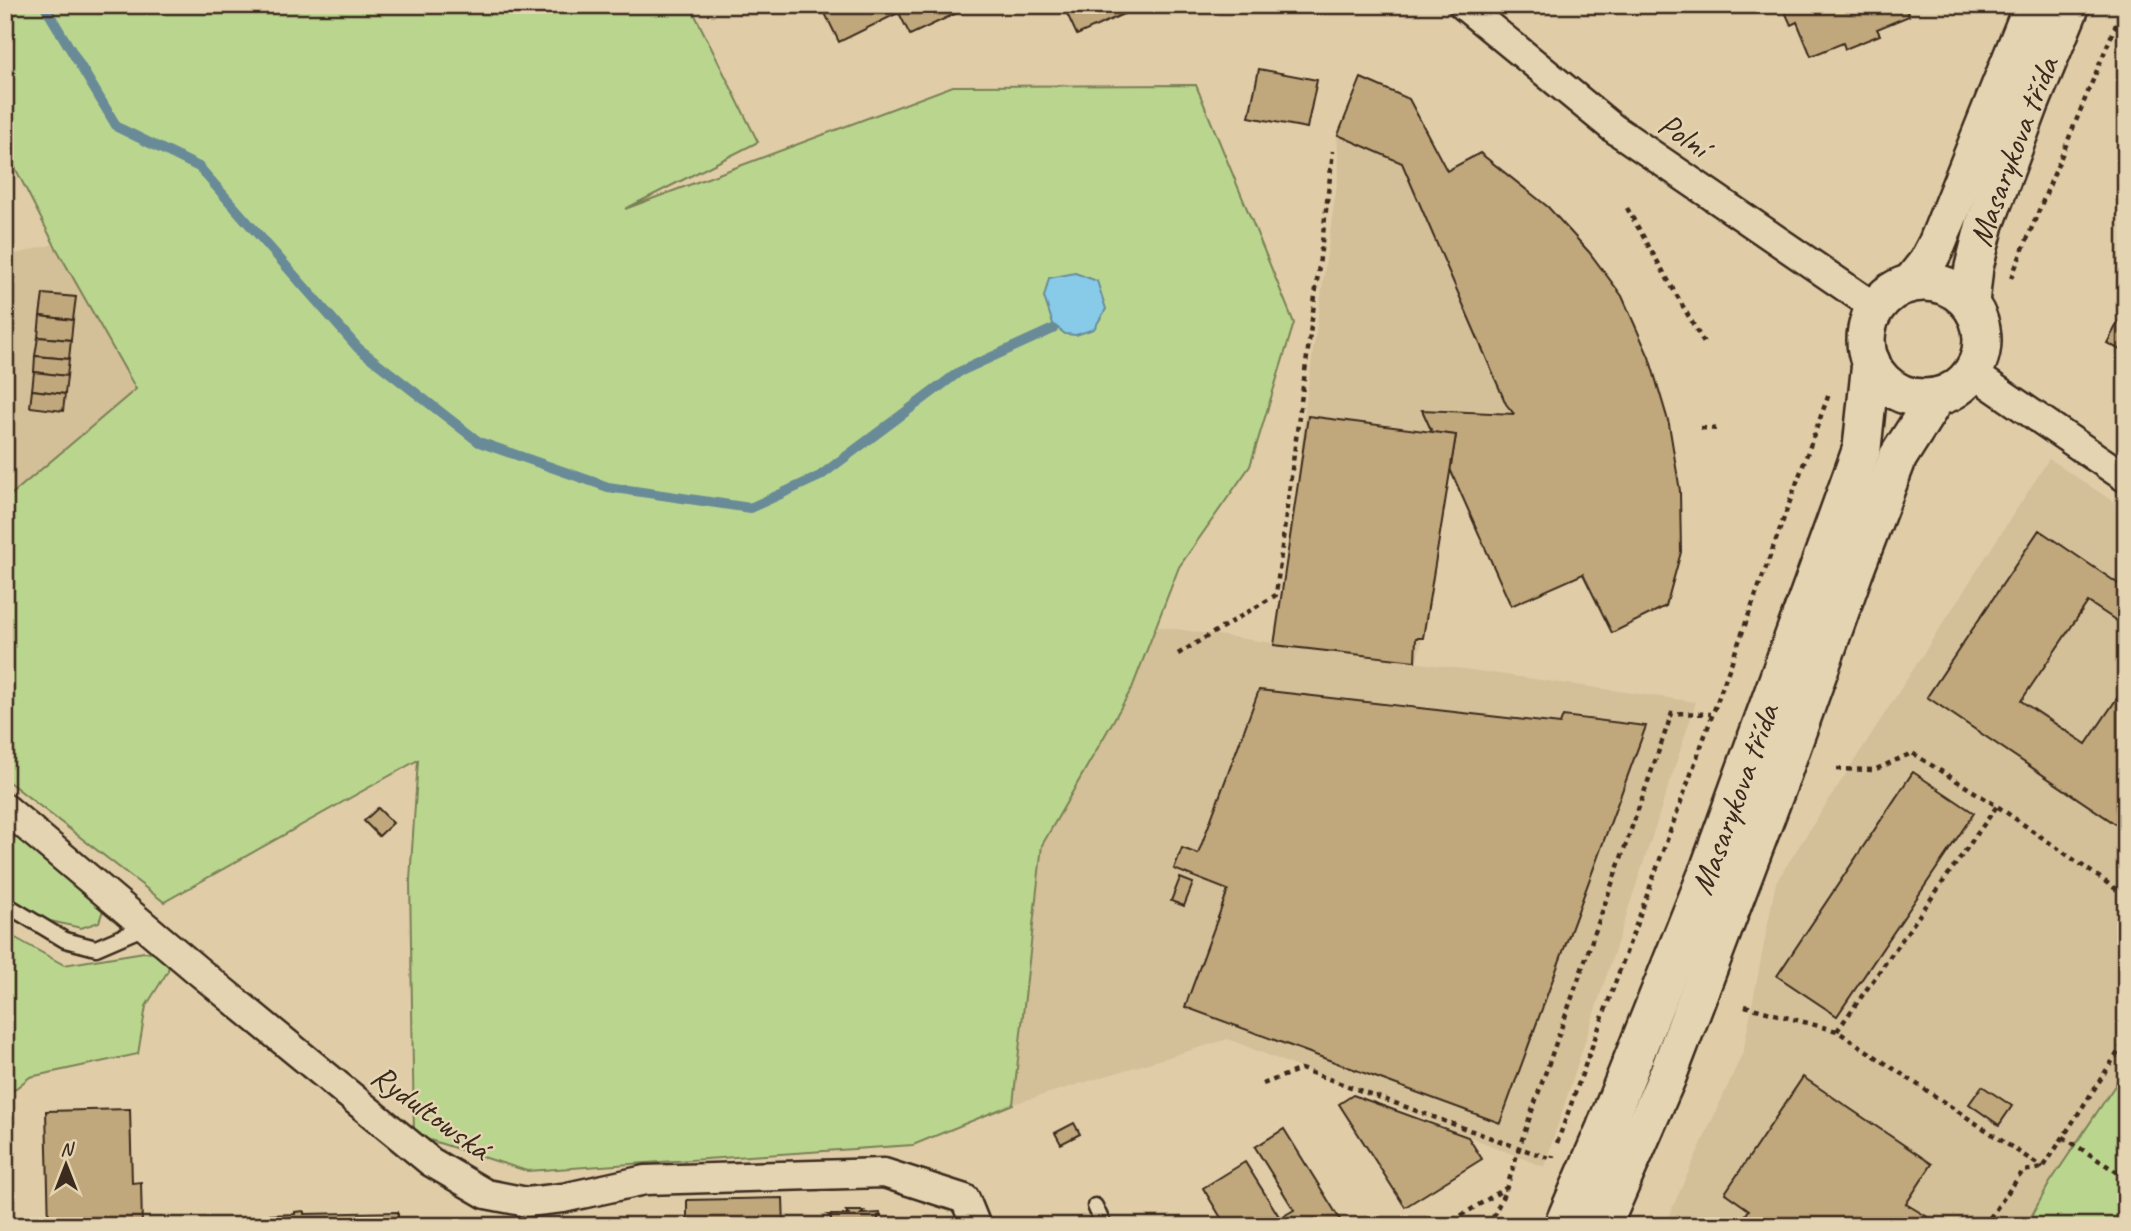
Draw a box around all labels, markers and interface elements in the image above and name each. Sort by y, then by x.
street label: Masarykova třída [1959,48,2069,251]
street label: Polní [1650,103,1723,171]
street label: Masarykova třída [1680,696,1789,900]
street label: Rydultowská [363,1055,502,1171]
north arrow [32,1130,102,1200]
text: N [60,1137,75,1161]

